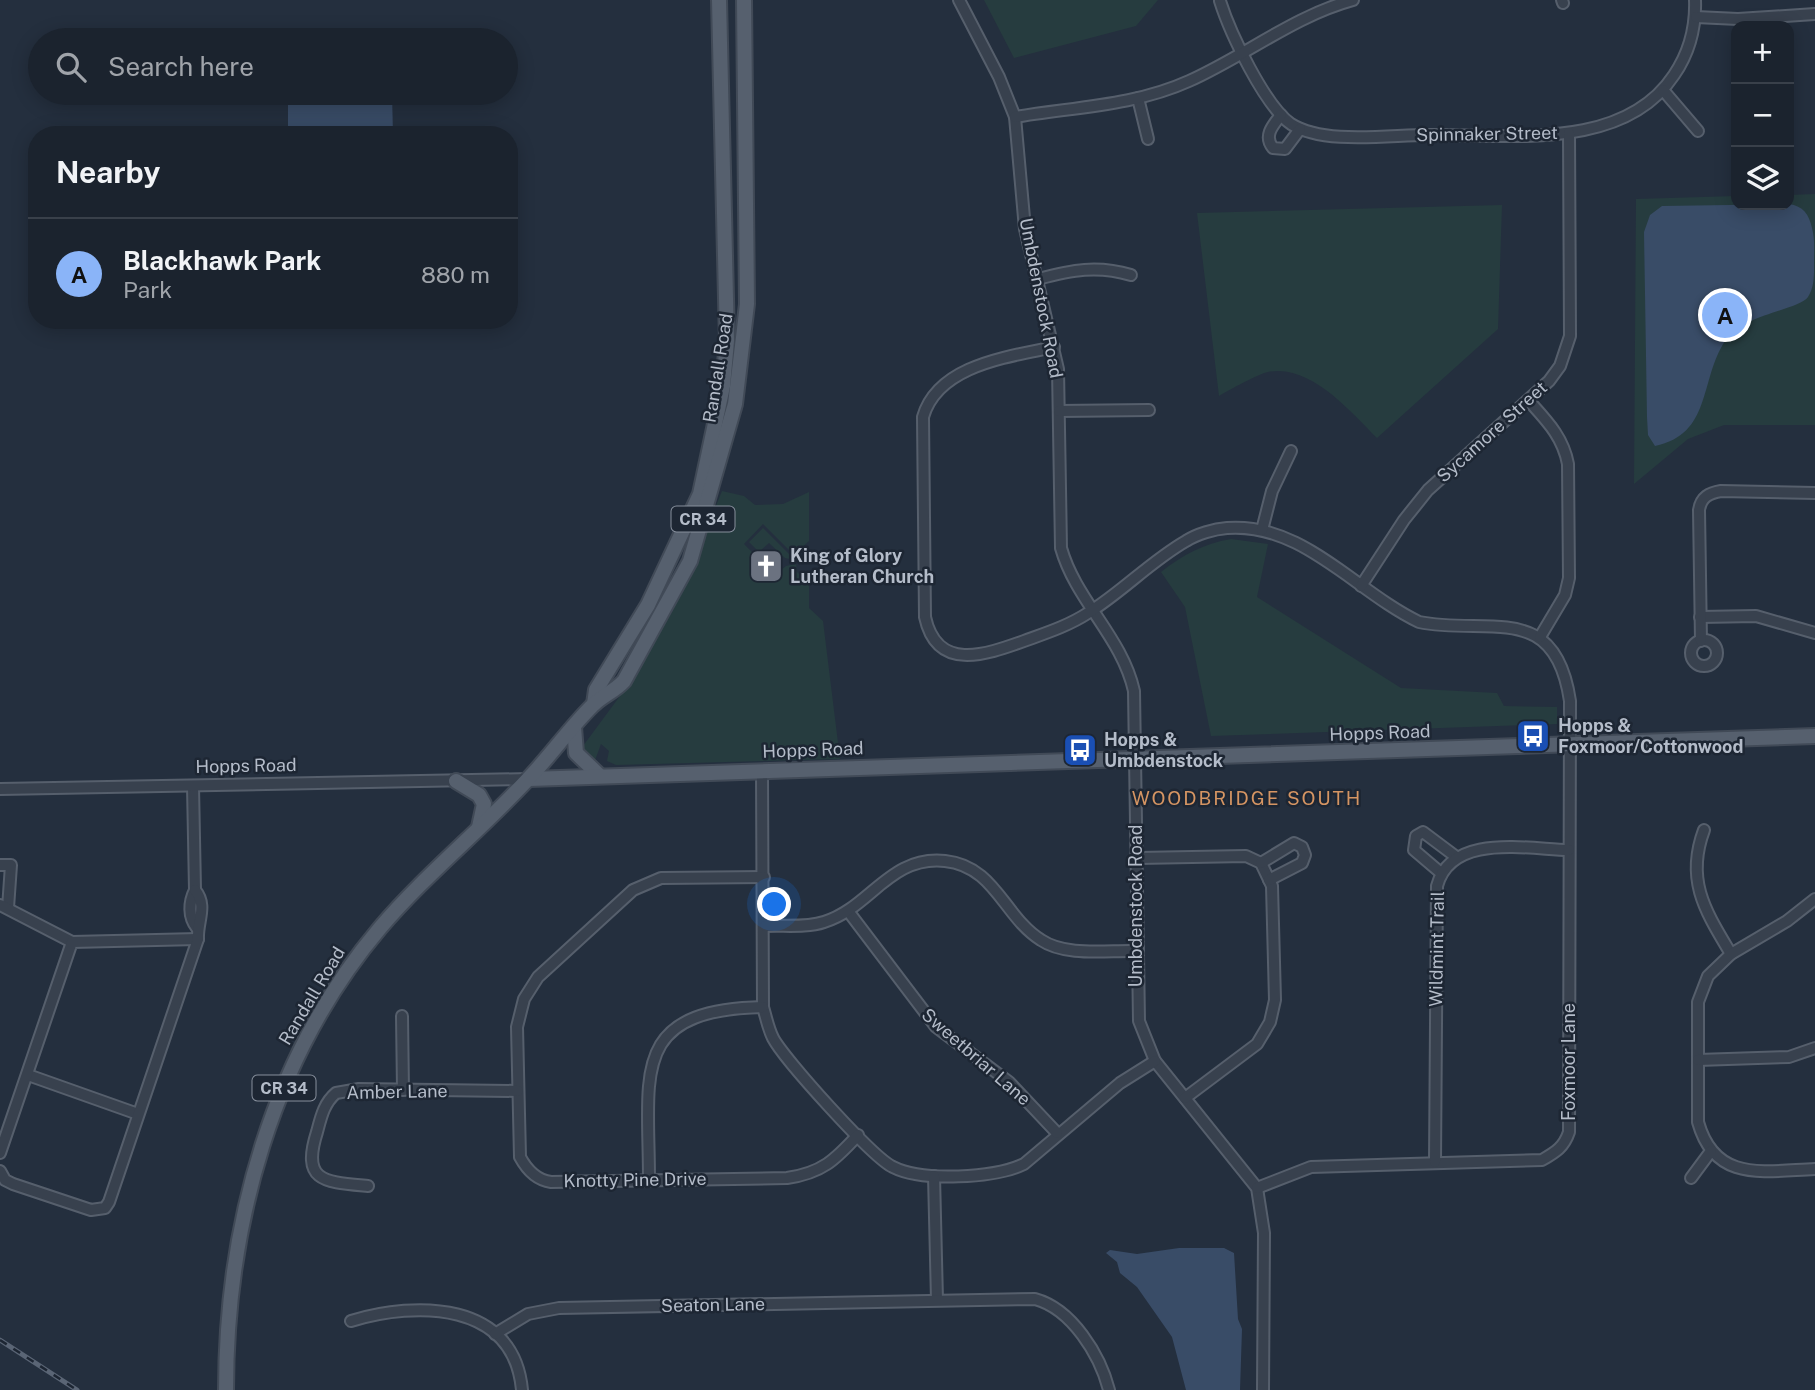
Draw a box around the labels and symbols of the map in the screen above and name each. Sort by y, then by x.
street label: Spinnaker Street [1416,122,1558,145]
street label: Umbdenstock Road [1016,216,1067,380]
pin: A [1702,289,1748,341]
street label: Randall Road [698,312,737,424]
street label: Sycamore Street [1432,377,1551,487]
road number: CR 34 [672,506,734,532]
place label: King of Glory Lutheran Church [790,545,934,587]
church icon: King of Glory Lutheran Church [747,547,785,585]
place label: Hopps & Foxmoor/Cottonwood [1558,715,1743,757]
bus stop icon: Hopps & Foxmoor/Cottonwood [1514,717,1552,755]
street label: Hopps Road [1329,720,1431,745]
place label: Hopps & Umbdenstock [1104,729,1224,771]
bus stop icon: Hopps & Umbdenstock [1061,731,1099,769]
street label: Hopps Road [762,737,864,762]
street label: Hopps Road [195,754,297,777]
district label: WOODBRIDGE SOUTH [1132,787,1362,809]
street label: Umbdenstock Road [1125,825,1146,987]
your location [757,887,791,921]
street label: Wildmint Trail [1425,891,1448,1007]
street label: Randall Road [274,943,349,1049]
street label: Foxmoor Lane [1558,1003,1579,1121]
street label: Sweetbriar Lane [918,1004,1035,1110]
road number: CR 34 [252,1076,316,1100]
street label: Amber Lane [346,1080,448,1103]
street label: Knotty Pine Drive [563,1168,707,1191]
street label: Seaton Lane [661,1293,765,1316]

